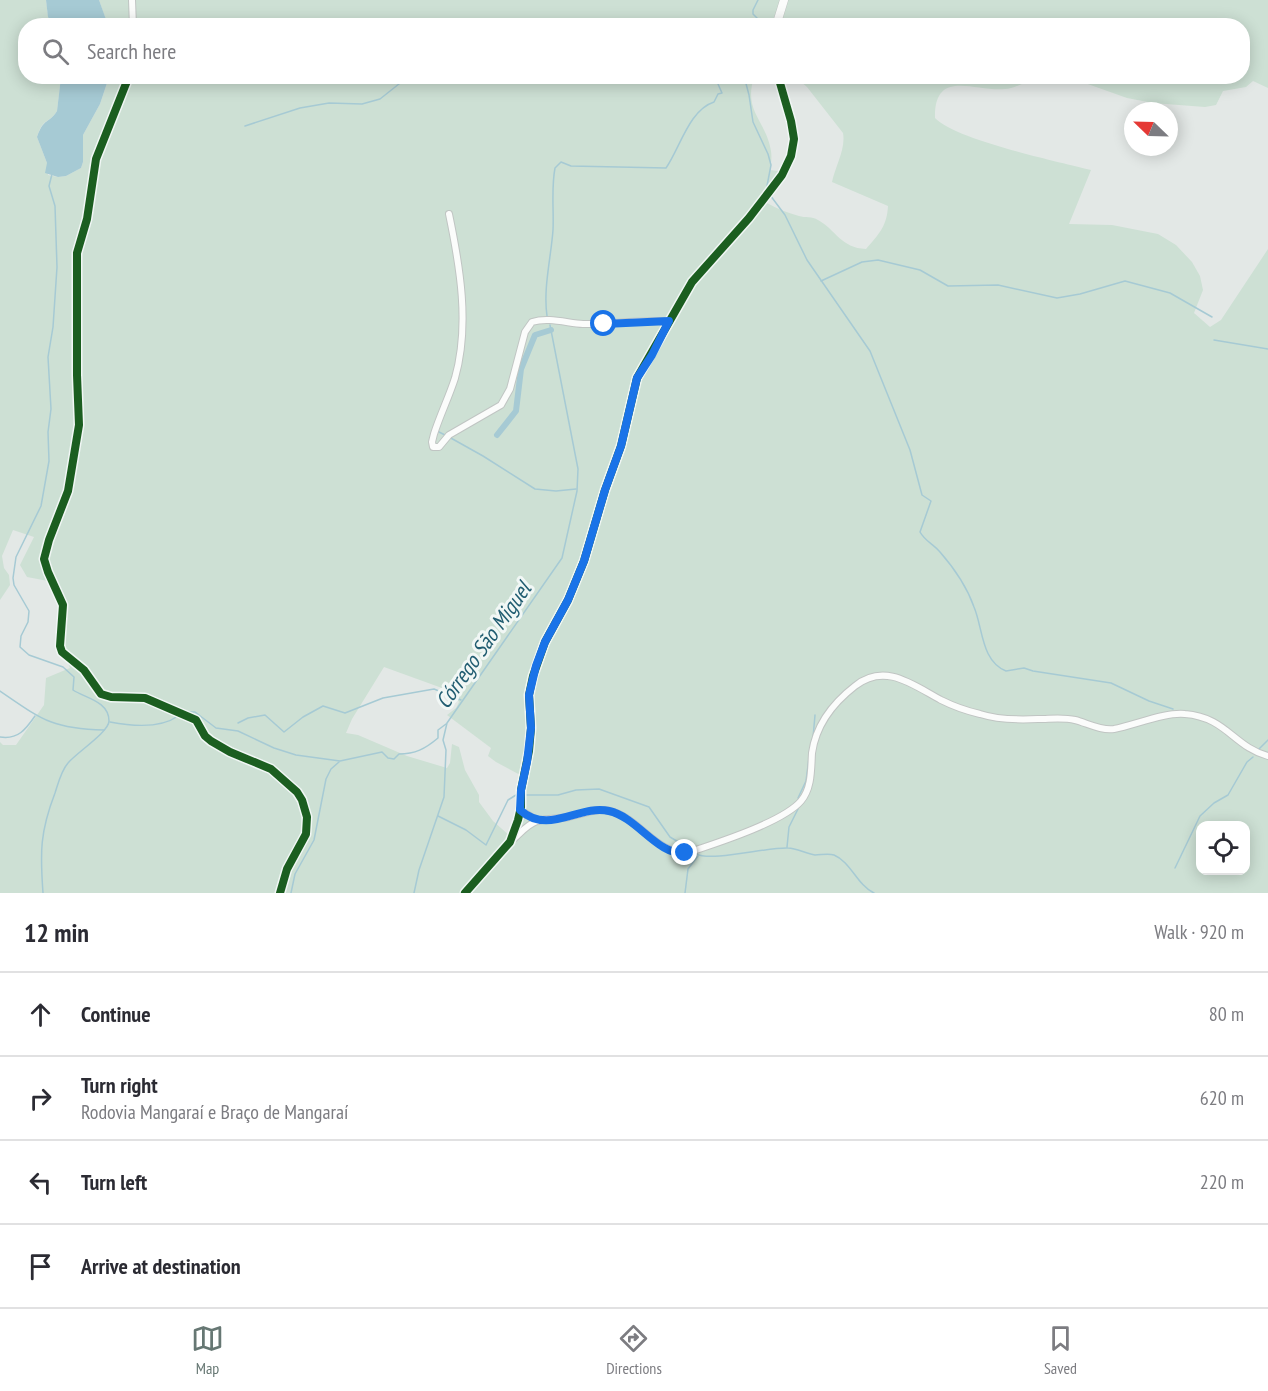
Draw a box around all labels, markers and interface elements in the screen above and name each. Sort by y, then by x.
search box [18,18,1250,84]
icon: search [39,35,72,68]
text: Search here [87,37,176,65]
north arrow [1124,102,1178,156]
route start [590,310,616,336]
water label: Córrego São Miguel [429,575,538,714]
map controls [1196,821,1250,875]
button: locate [1196,821,1250,875]
route end [671,839,697,865]
text: 12 min [24,916,89,949]
text: Walk · 920 m [1154,919,1244,945]
icon: ahead [24,998,57,1031]
text: Continue [81,1000,151,1028]
text: 80 m [1209,1001,1244,1027]
text: Turn right [81,1071,158,1099]
icon: right [24,1082,57,1115]
text: 620 m [1200,1085,1244,1111]
text: Rodovia Mangaraí e Braço de Mangaraí [81,1099,348,1125]
icon: left [24,1166,57,1199]
text: Turn left [81,1168,147,1196]
text: 220 m [1200,1169,1244,1195]
icon: arrive [24,1250,57,1283]
text: Arrive at destination [81,1252,241,1280]
tab: Map [191,1322,224,1378]
tab: Directions [606,1322,662,1378]
tab: Saved [1044,1322,1077,1378]

